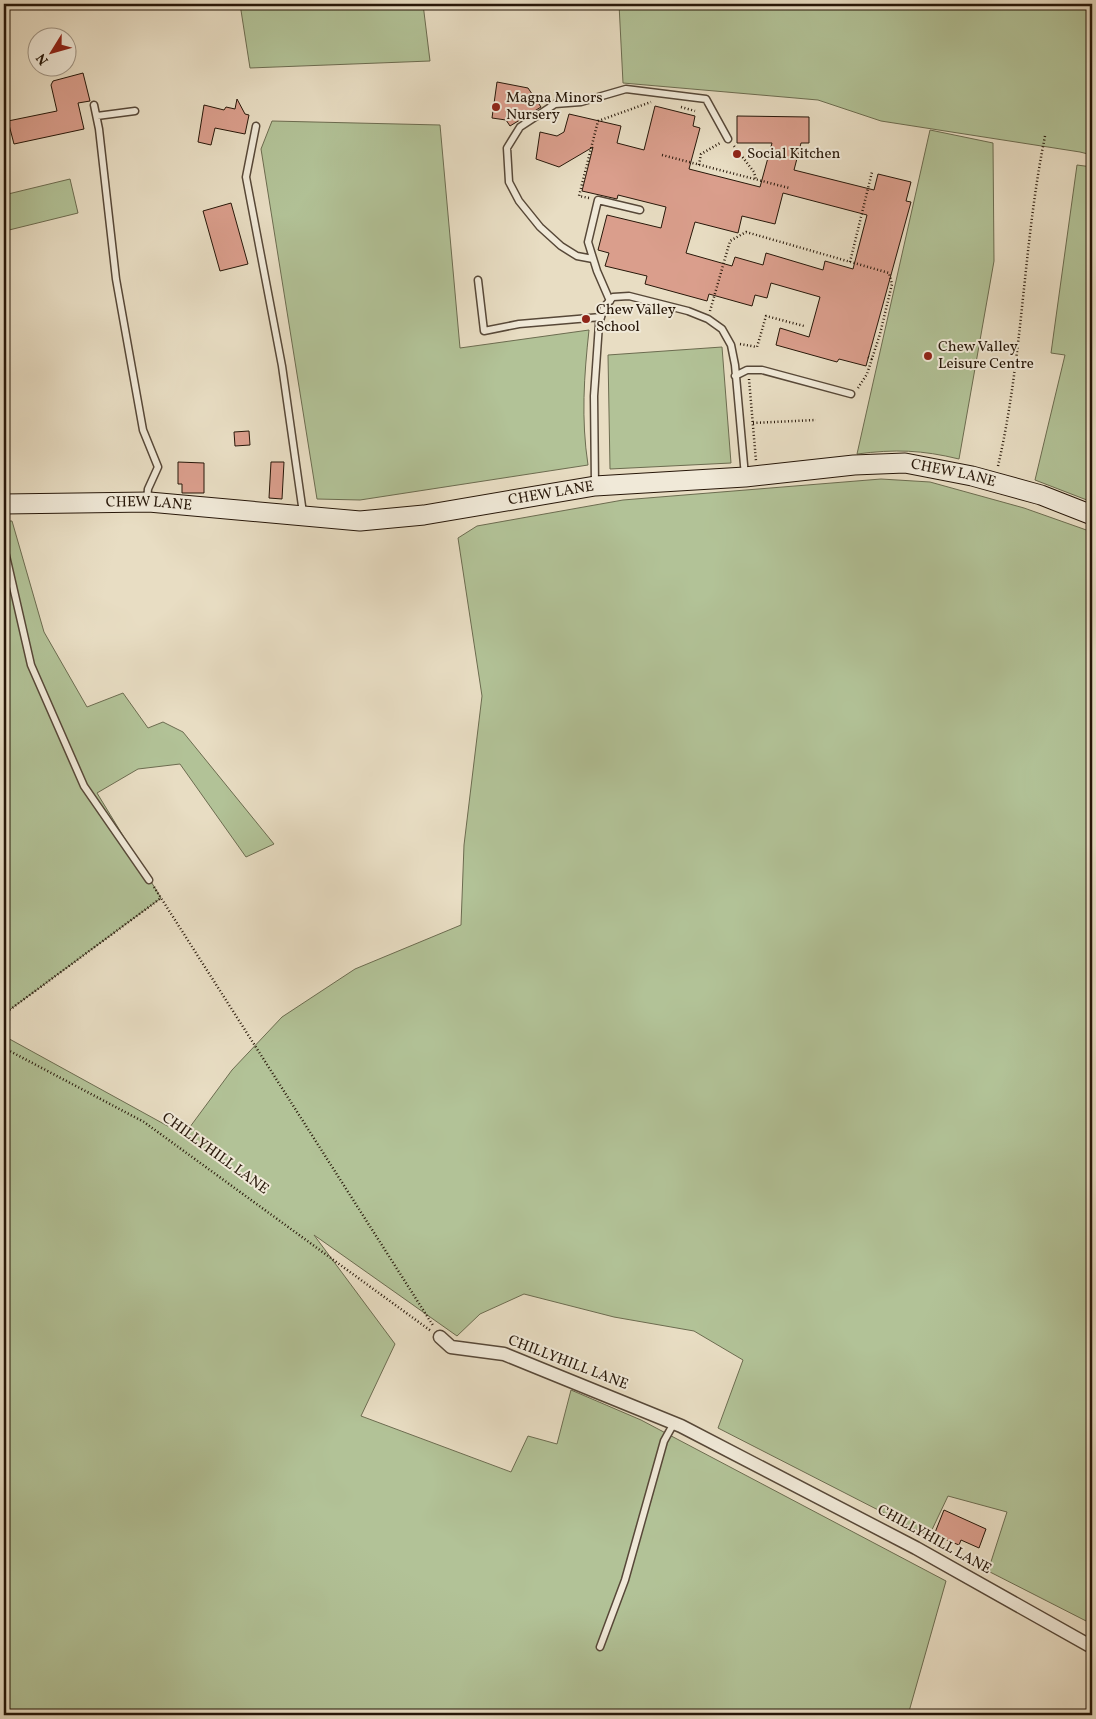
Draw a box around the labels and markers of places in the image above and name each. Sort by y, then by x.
place label: Magna Minors Nursery [506,88,603,126]
marker: Magna Minors Nursery [490,101,502,113]
place label: Social Kitchen [747,144,841,165]
marker: Social Kitchen [731,148,743,160]
place label: Chew Valley School [596,300,676,338]
marker: Chew Valley School [580,313,592,325]
place label: Chew Valley Leisure Centre [938,337,1034,375]
marker: Chew Valley Leisure Centre [922,350,934,362]

